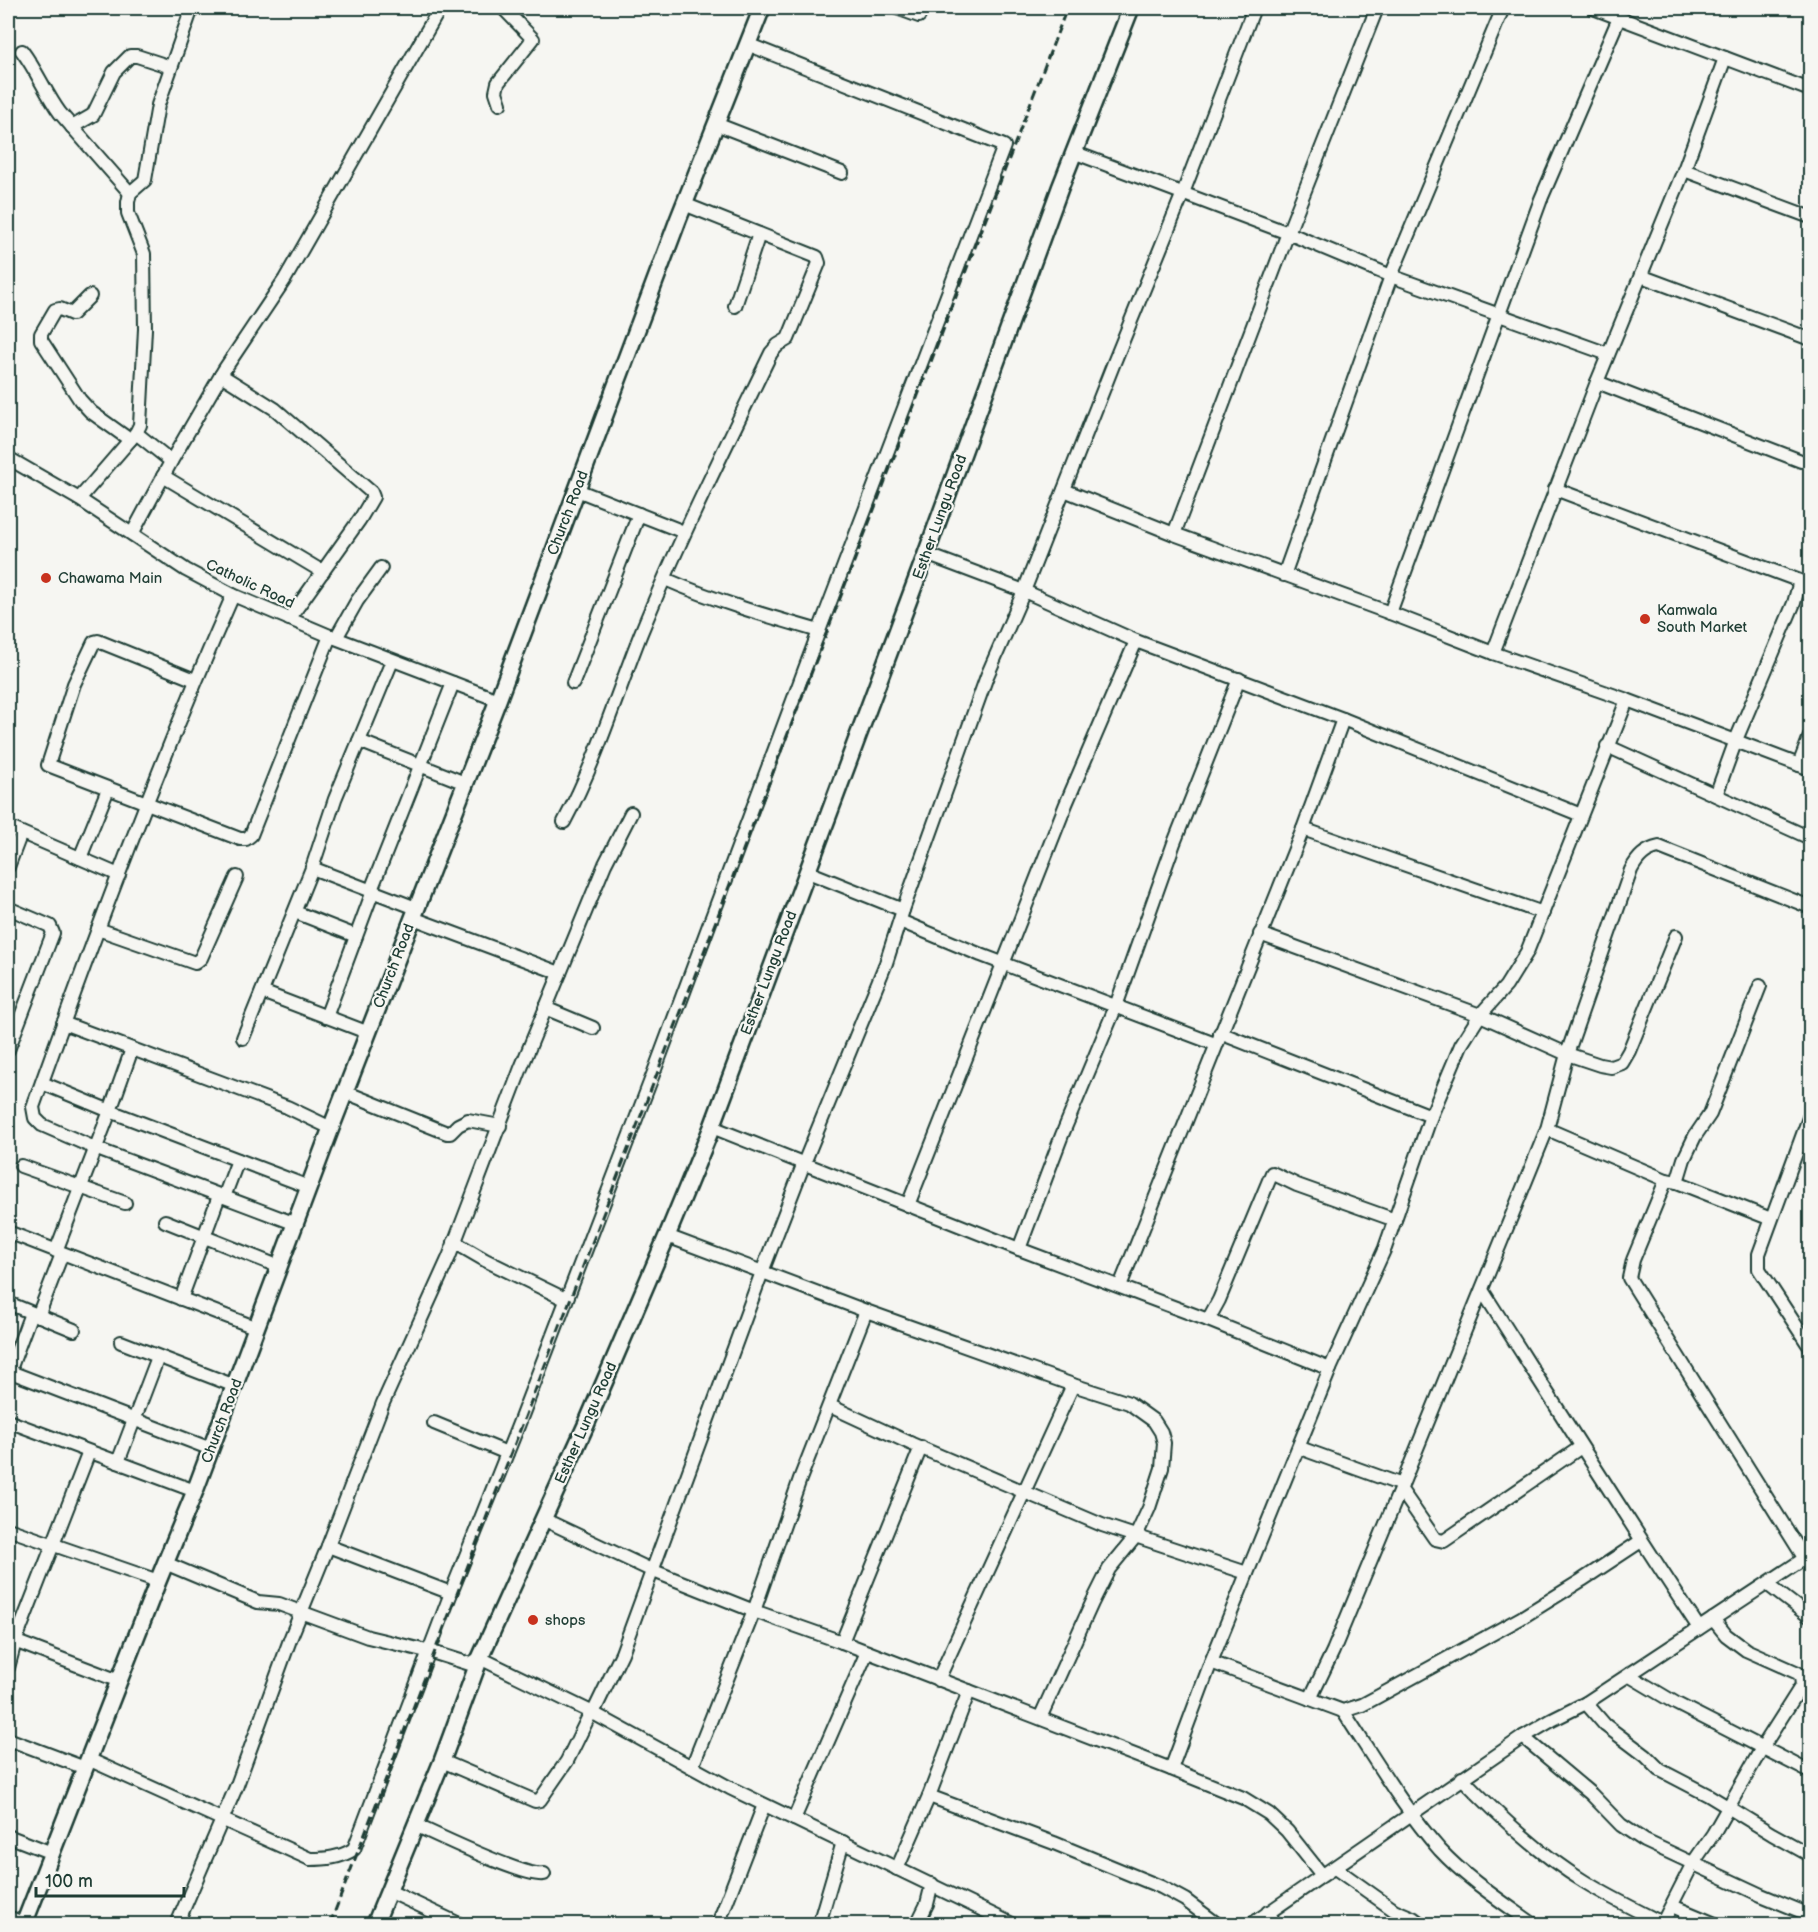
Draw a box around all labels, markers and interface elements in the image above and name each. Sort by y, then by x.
street label: Esther Lungu Road [909,452,971,582]
street label: Church Road [543,468,593,558]
street label: Catholic Road [203,555,297,613]
place label: Chawama Main [58,569,162,588]
marker: Chawama Main [39,571,53,585]
place label: Kamwala South Market [1657,601,1748,637]
marker: Kamwala South Market [1638,612,1652,626]
street label: Esther Lungu Road [737,908,801,1038]
street label: Church Road [369,921,419,1011]
street label: Esther Lungu Road [551,1359,621,1487]
street label: Church Road [197,1376,247,1466]
place label: shops [545,1611,586,1630]
marker: shops [526,1613,540,1627]
scale bar [36,1860,184,1898]
text: 100 m [45,1871,93,1892]

